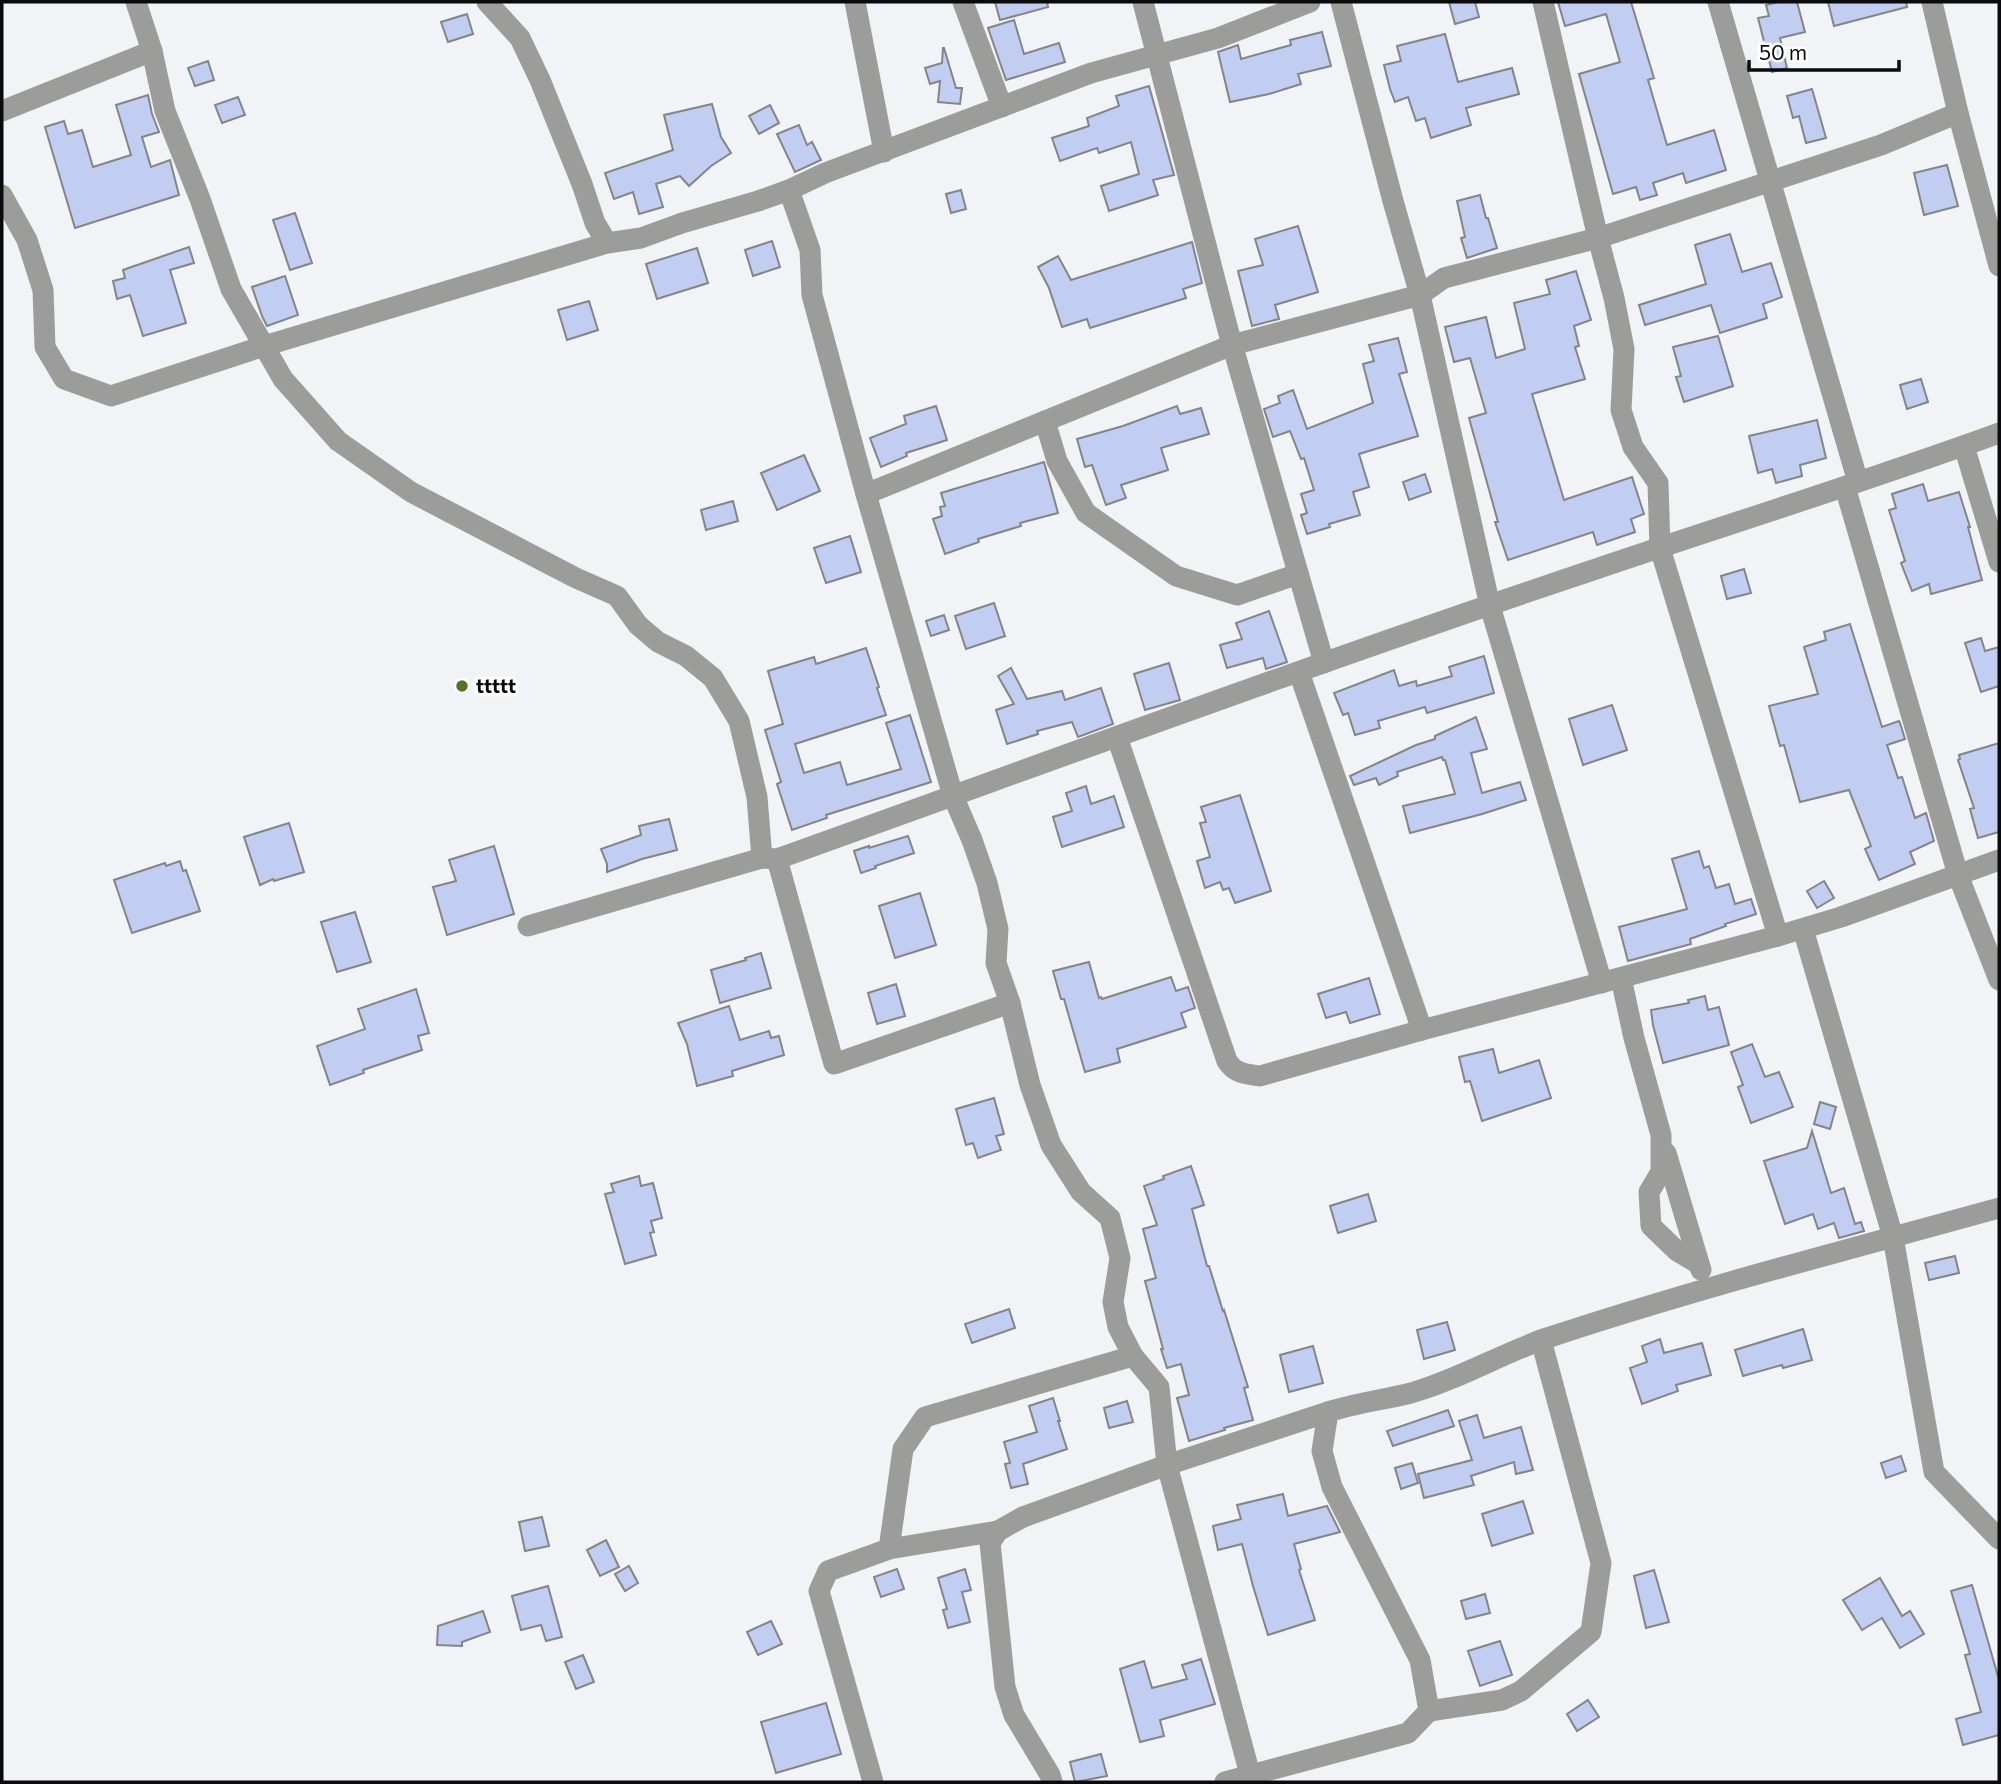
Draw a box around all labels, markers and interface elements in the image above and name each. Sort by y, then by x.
scale bar [1749,28,1899,72]
text: 50 m [1759,39,1807,64]
place label: ttttt [476,674,516,697]
marker: ttttt [454,678,470,694]

